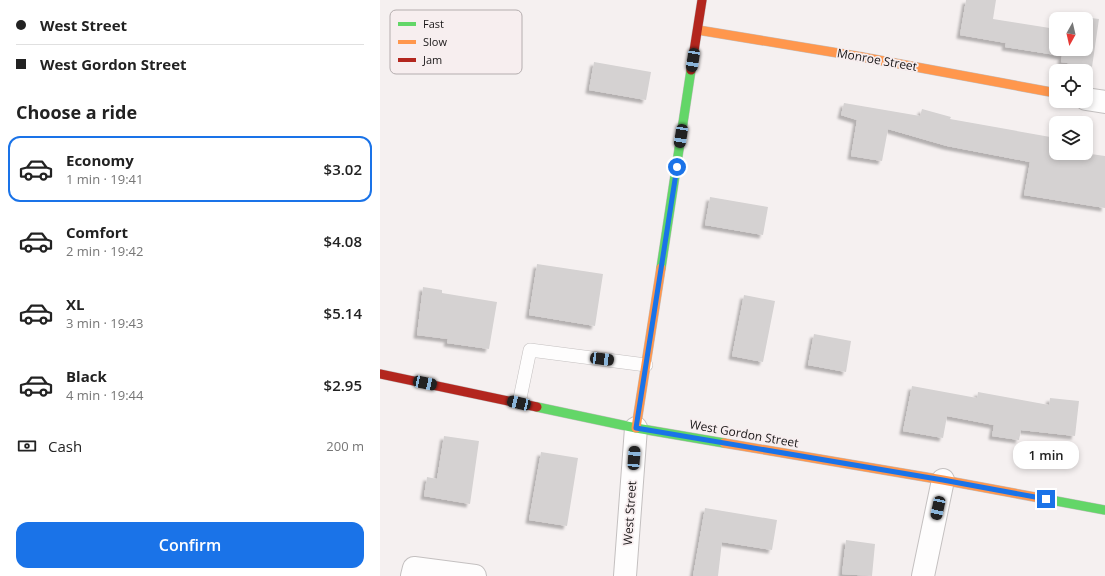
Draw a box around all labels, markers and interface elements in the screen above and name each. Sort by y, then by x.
legend [390,10,522,74]
north arrow [1049,12,1093,56]
map controls [1049,12,1093,160]
text: West Street [40,15,127,35]
text: Fast [423,16,444,31]
text: Slow [423,34,447,49]
street label: Monroe Street [836,44,918,75]
car [685,47,701,73]
text: Jam [422,52,442,67]
text: West Gordon Street [40,54,187,74]
button: locate [1049,64,1093,108]
text: Choose a ride [16,100,137,124]
button: layers [1049,116,1093,160]
car [673,123,689,149]
text: Economy [66,150,134,170]
icon: car [18,151,54,187]
route start [668,158,686,176]
text: $3.02 [324,159,362,179]
text: 1 min · 19:41 [66,170,143,188]
text: Comfort [66,222,128,242]
icon: car [18,223,54,259]
text: $4.08 [324,231,362,251]
text: 2 min · 19:42 [66,242,143,260]
text: XL [66,294,84,314]
icon: car [18,295,54,331]
text: $5.14 [324,303,362,323]
text: 3 min · 19:43 [66,314,143,332]
car [589,352,615,366]
text: Black [66,366,107,386]
icon: car [18,367,54,403]
text: $2.95 [324,375,362,395]
car [412,375,438,391]
text: 4 min · 19:44 [66,386,143,404]
car [506,394,532,412]
street label: West Gordon Street [688,416,800,451]
icon: cash [16,435,38,457]
text: Cash [48,436,82,456]
text: 200 m [326,437,364,455]
callout: 1 min [1013,441,1079,469]
car [627,446,641,470]
text: 1 min [1028,446,1064,464]
street label: West Street [619,480,640,546]
route end [1037,490,1055,508]
car [930,495,946,521]
button: Confirm [16,522,364,568]

